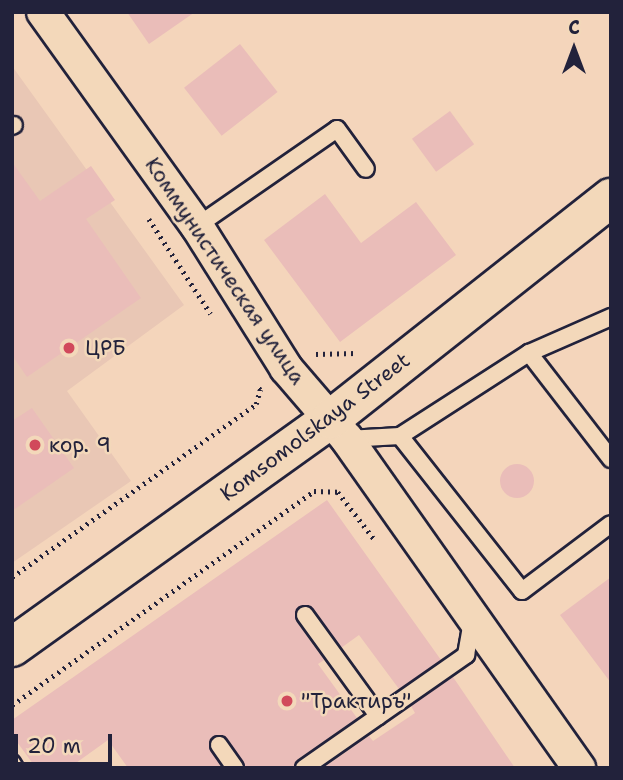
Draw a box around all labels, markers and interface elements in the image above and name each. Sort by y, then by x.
north arrow [539,14,609,84]
text: С [568,15,580,40]
street label: Коммунистическая улица [140,153,310,389]
place label: ЦРБ [85,335,126,361]
marker: ЦРБ [59,338,79,358]
street label: Komsomolskaya Street [215,347,415,507]
place label: кор. 9 [49,432,111,458]
marker: кор. 9 [27,437,43,453]
place label: "Трактиръ" [301,688,411,714]
marker: "Трактиръ" [279,693,295,709]
scale bar [18,720,116,764]
text: 20 m [27,732,81,760]

